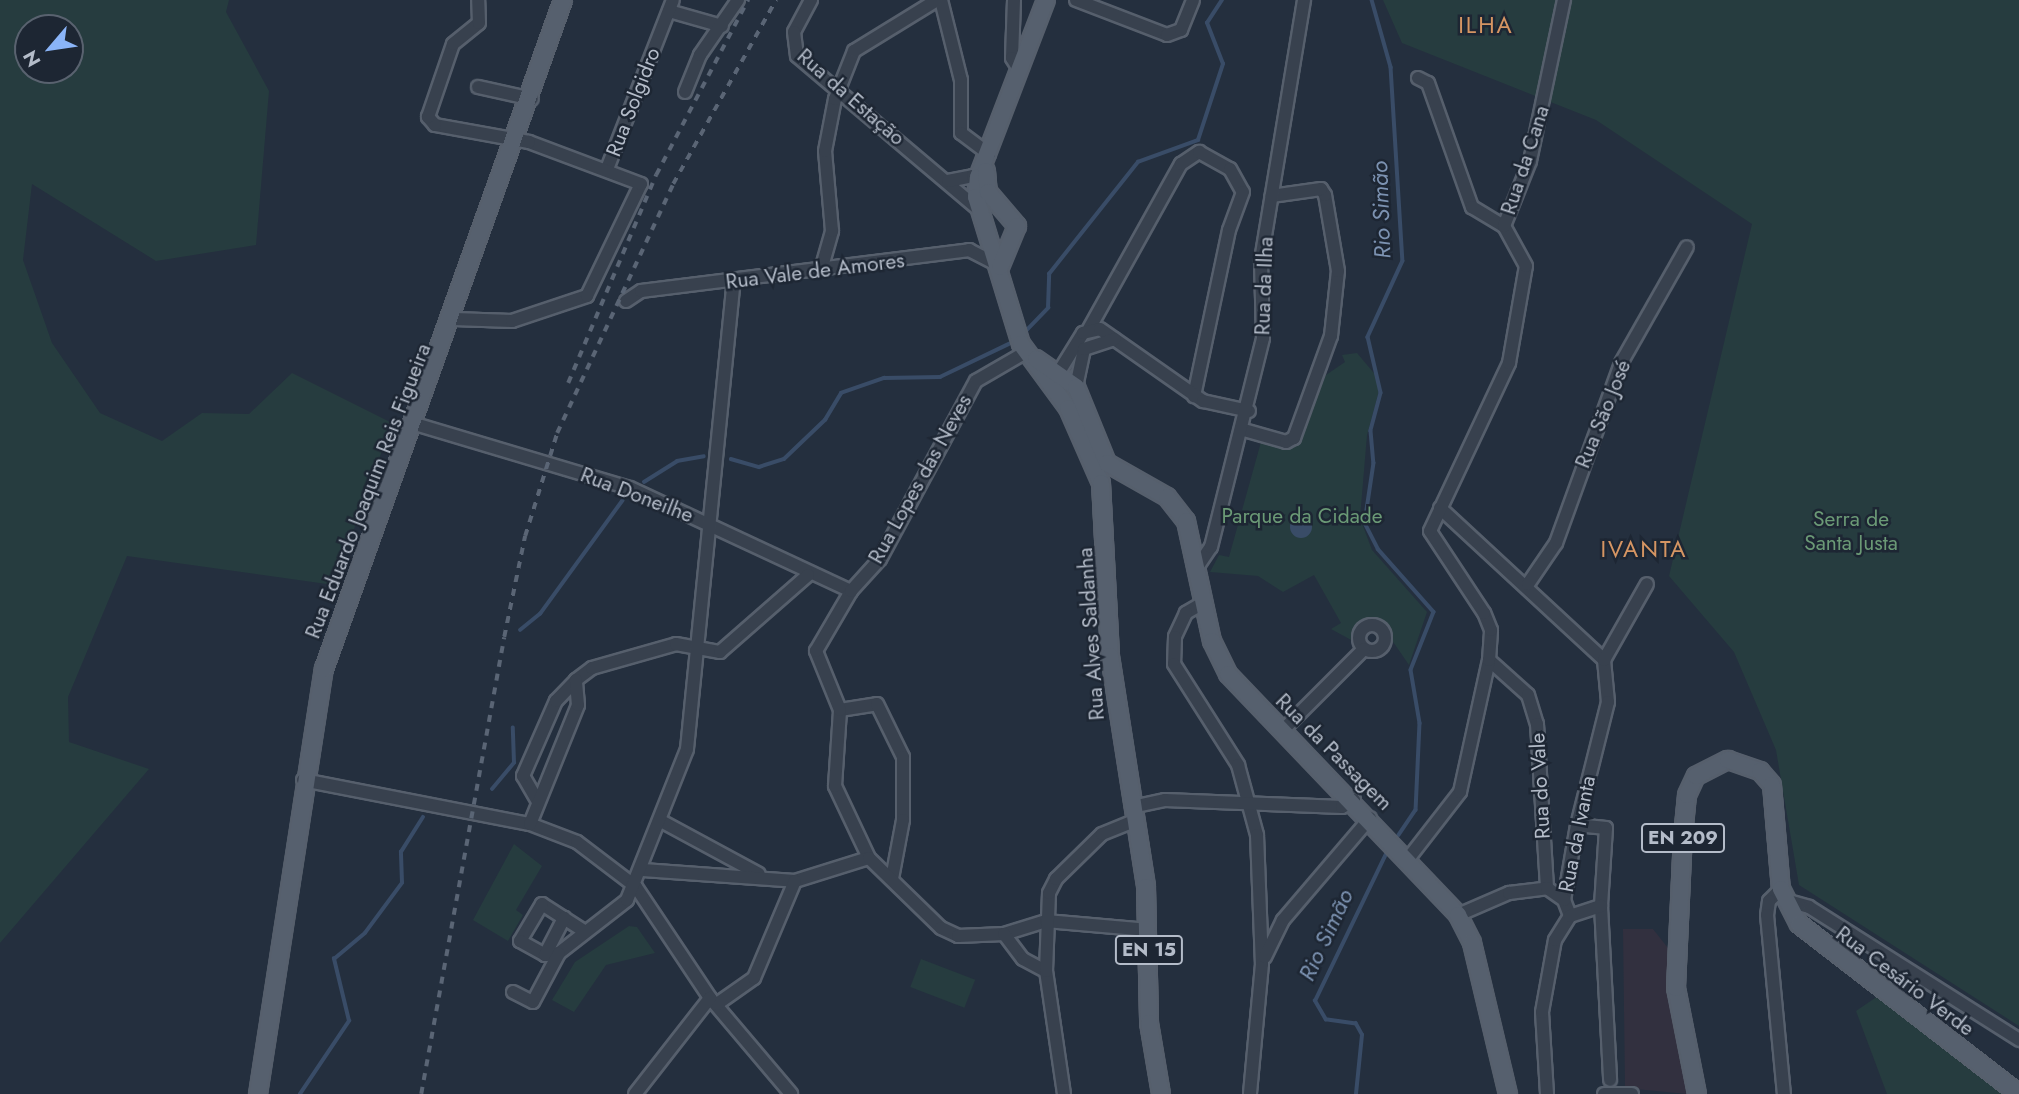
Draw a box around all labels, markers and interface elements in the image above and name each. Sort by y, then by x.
district label: ILHA [1459,11,1513,39]
north arrow [14,14,84,84]
street label: Rua da Estação [792,43,910,151]
street label: Rua Solgidro [601,44,665,160]
text: N [16,45,47,72]
street label: Rua da Cana [1496,102,1554,218]
water label: Rio Simão [1366,161,1396,259]
street label: Rua da Ilha [1250,236,1278,336]
street label: Rua Vale de Amores [724,248,906,294]
street label: Rua Eduardo Joaquim Reis Figueira [300,340,436,642]
street label: Rua São José [1570,356,1636,472]
street label: Rua Lopes das Neves [863,390,977,568]
street label: Rua Doneilhe [577,462,697,528]
park label: Parque da Cidade [1221,503,1383,529]
park label: Serra de Santa Justa [1804,506,1898,556]
district label: IVANTA [1601,535,1687,563]
street label: Rua Alves Saldanha [1072,547,1110,721]
street label: Rua da Passagem [1270,688,1398,816]
street label: Rua do Vale [1525,732,1555,840]
street label: Rua da Ivanta [1553,774,1601,894]
road number: EN 209 [1641,822,1725,853]
water label: Rio Simão [1293,885,1359,985]
street label: Rua Cesário Verde [1831,921,1979,1041]
road number: EN 15 [1114,934,1184,966]

